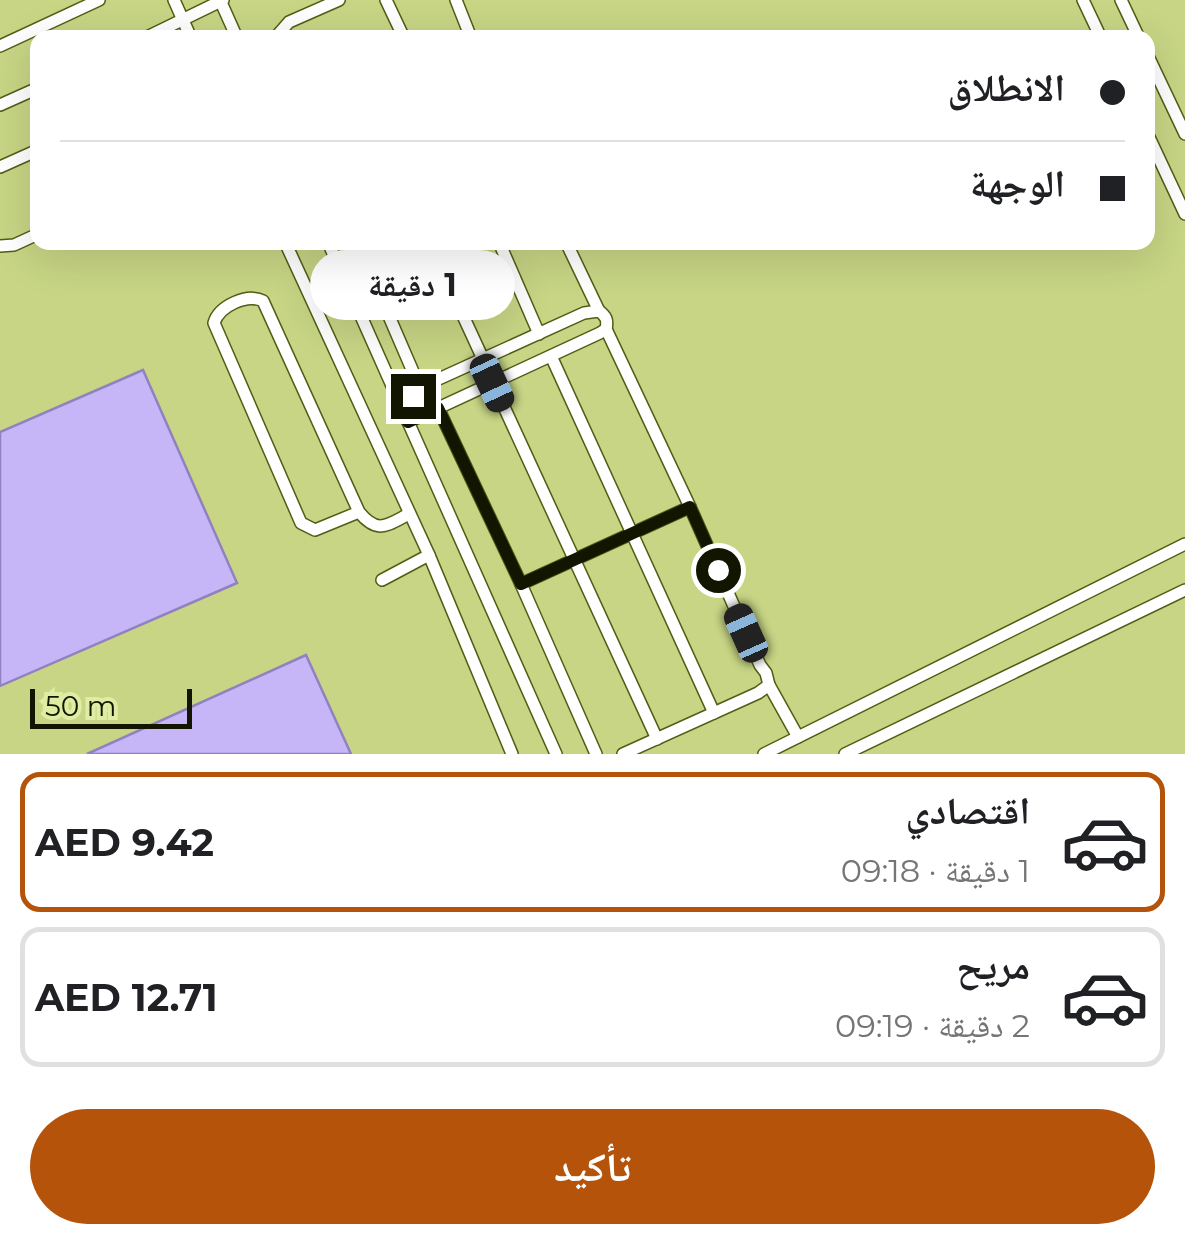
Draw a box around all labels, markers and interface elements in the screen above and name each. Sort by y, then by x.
text: الانطلاق [947,64,1065,111]
text: الوجهة [970,160,1065,207]
callout: 1 دقيقة [310,251,516,321]
text: 1 دقيقة [368,265,457,304]
car [466,349,518,417]
route end [391,374,436,419]
route start [696,548,741,593]
car [720,599,772,667]
scale bar [30,684,192,728]
text: 50 m [45,689,116,723]
text: اقتصادي [906,787,1030,834]
icon: car [1060,797,1150,887]
text: AED 9.42 [35,819,214,866]
text: 1 دقيقة · 09:18 [841,851,1030,890]
text: مريح [956,942,1030,989]
icon: car [1060,952,1150,1042]
text: AED 12.71 [35,974,218,1021]
text: 2 دقيقة · 09:19 [835,1006,1030,1045]
button: تأكيد [30,1109,1155,1224]

